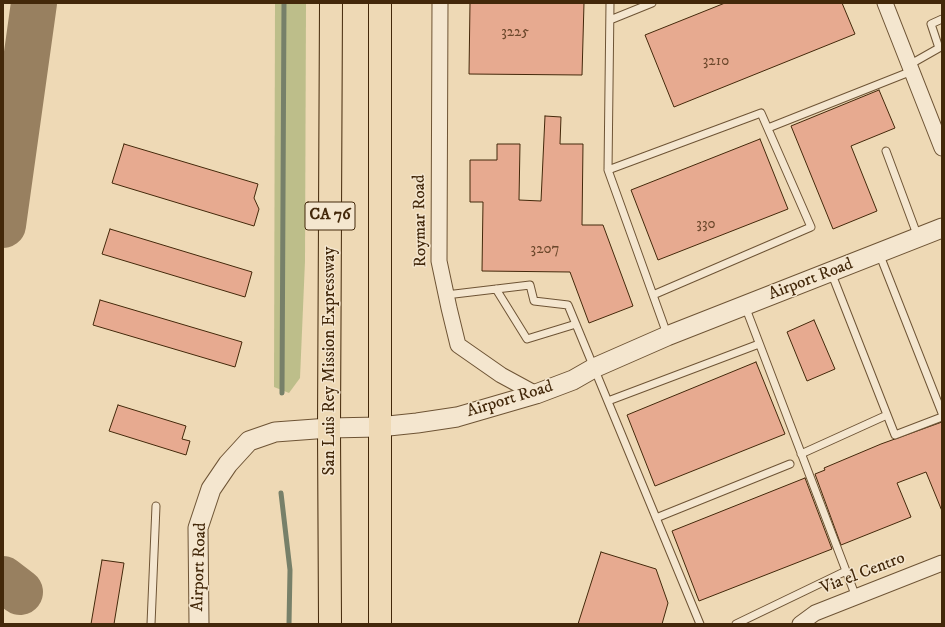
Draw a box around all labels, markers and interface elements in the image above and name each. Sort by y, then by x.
house number: 3225 [501,24,529,42]
house number: 3210 [703,53,729,71]
street label: Roymar Road [410,174,432,268]
road number: CA 76 [305,202,355,230]
house number: 330 [696,216,716,234]
house number: 3207 [531,241,559,259]
street label: San Luis Rey Mission Expressway [320,247,340,475]
street label: Airport Road [766,255,856,305]
street label: Airport Road [465,377,555,423]
street label: Airport Road [188,522,212,612]
street label: Via el Centro [818,549,908,599]

